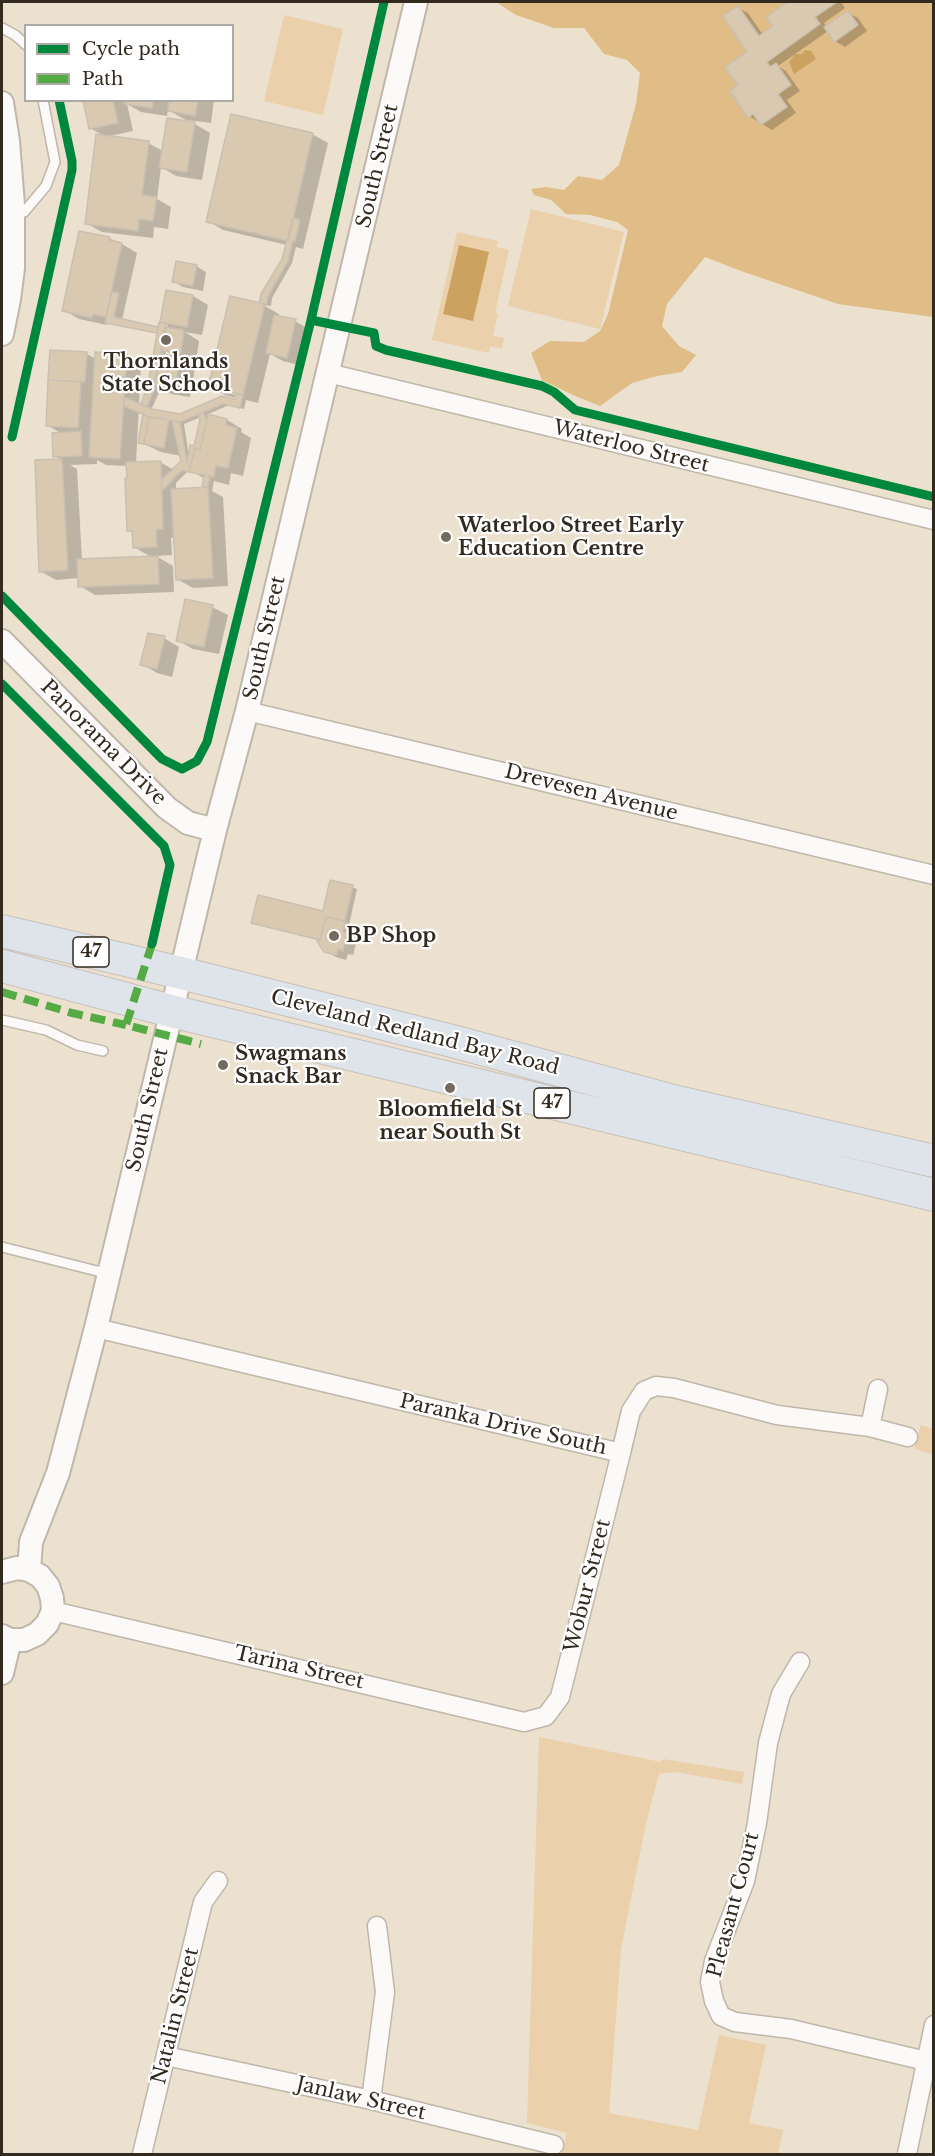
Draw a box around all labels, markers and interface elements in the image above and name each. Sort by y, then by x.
legend [24,24,234,102]
text: Cycle path [82,38,180,60]
text: Path [82,68,123,90]
street label: South Street [352,102,404,230]
marker: Thornlands State School [159,333,173,347]
place label: Thornlands State School [101,350,231,397]
street label: Waterloo Street [550,416,712,478]
place label: Waterloo Street Early Education Centre [458,514,684,561]
marker: Waterloo Street Early Education Centre [439,530,453,544]
street label: South Street [239,574,291,702]
street label: Panorama Drive [35,675,171,811]
street label: Drevesen Avenue [502,760,680,826]
place label: BP Shop [346,924,436,948]
marker: BP Shop [327,929,341,943]
road number: 47 [73,937,109,967]
street label: Cleveland Redland Bay Road [268,985,562,1081]
place label: Swagmans Snack Bar [235,1042,347,1089]
street label: South Street [122,1046,174,1174]
marker: Swagmans Snack Bar [216,1058,230,1072]
marker: Bloomfield St near South St [443,1081,457,1095]
road number: 47 [534,1088,570,1118]
place label: Bloomfield St near South St [378,1098,522,1145]
street label: Paranka Drive South [397,1389,609,1461]
street label: Wobur Street [560,1517,616,1655]
street label: Tarina Street [232,1641,366,1695]
street label: Pleasant Court [703,1830,765,1980]
street label: Natalin Street [147,1945,205,2087]
street label: Janlaw Street [294,2072,428,2126]

